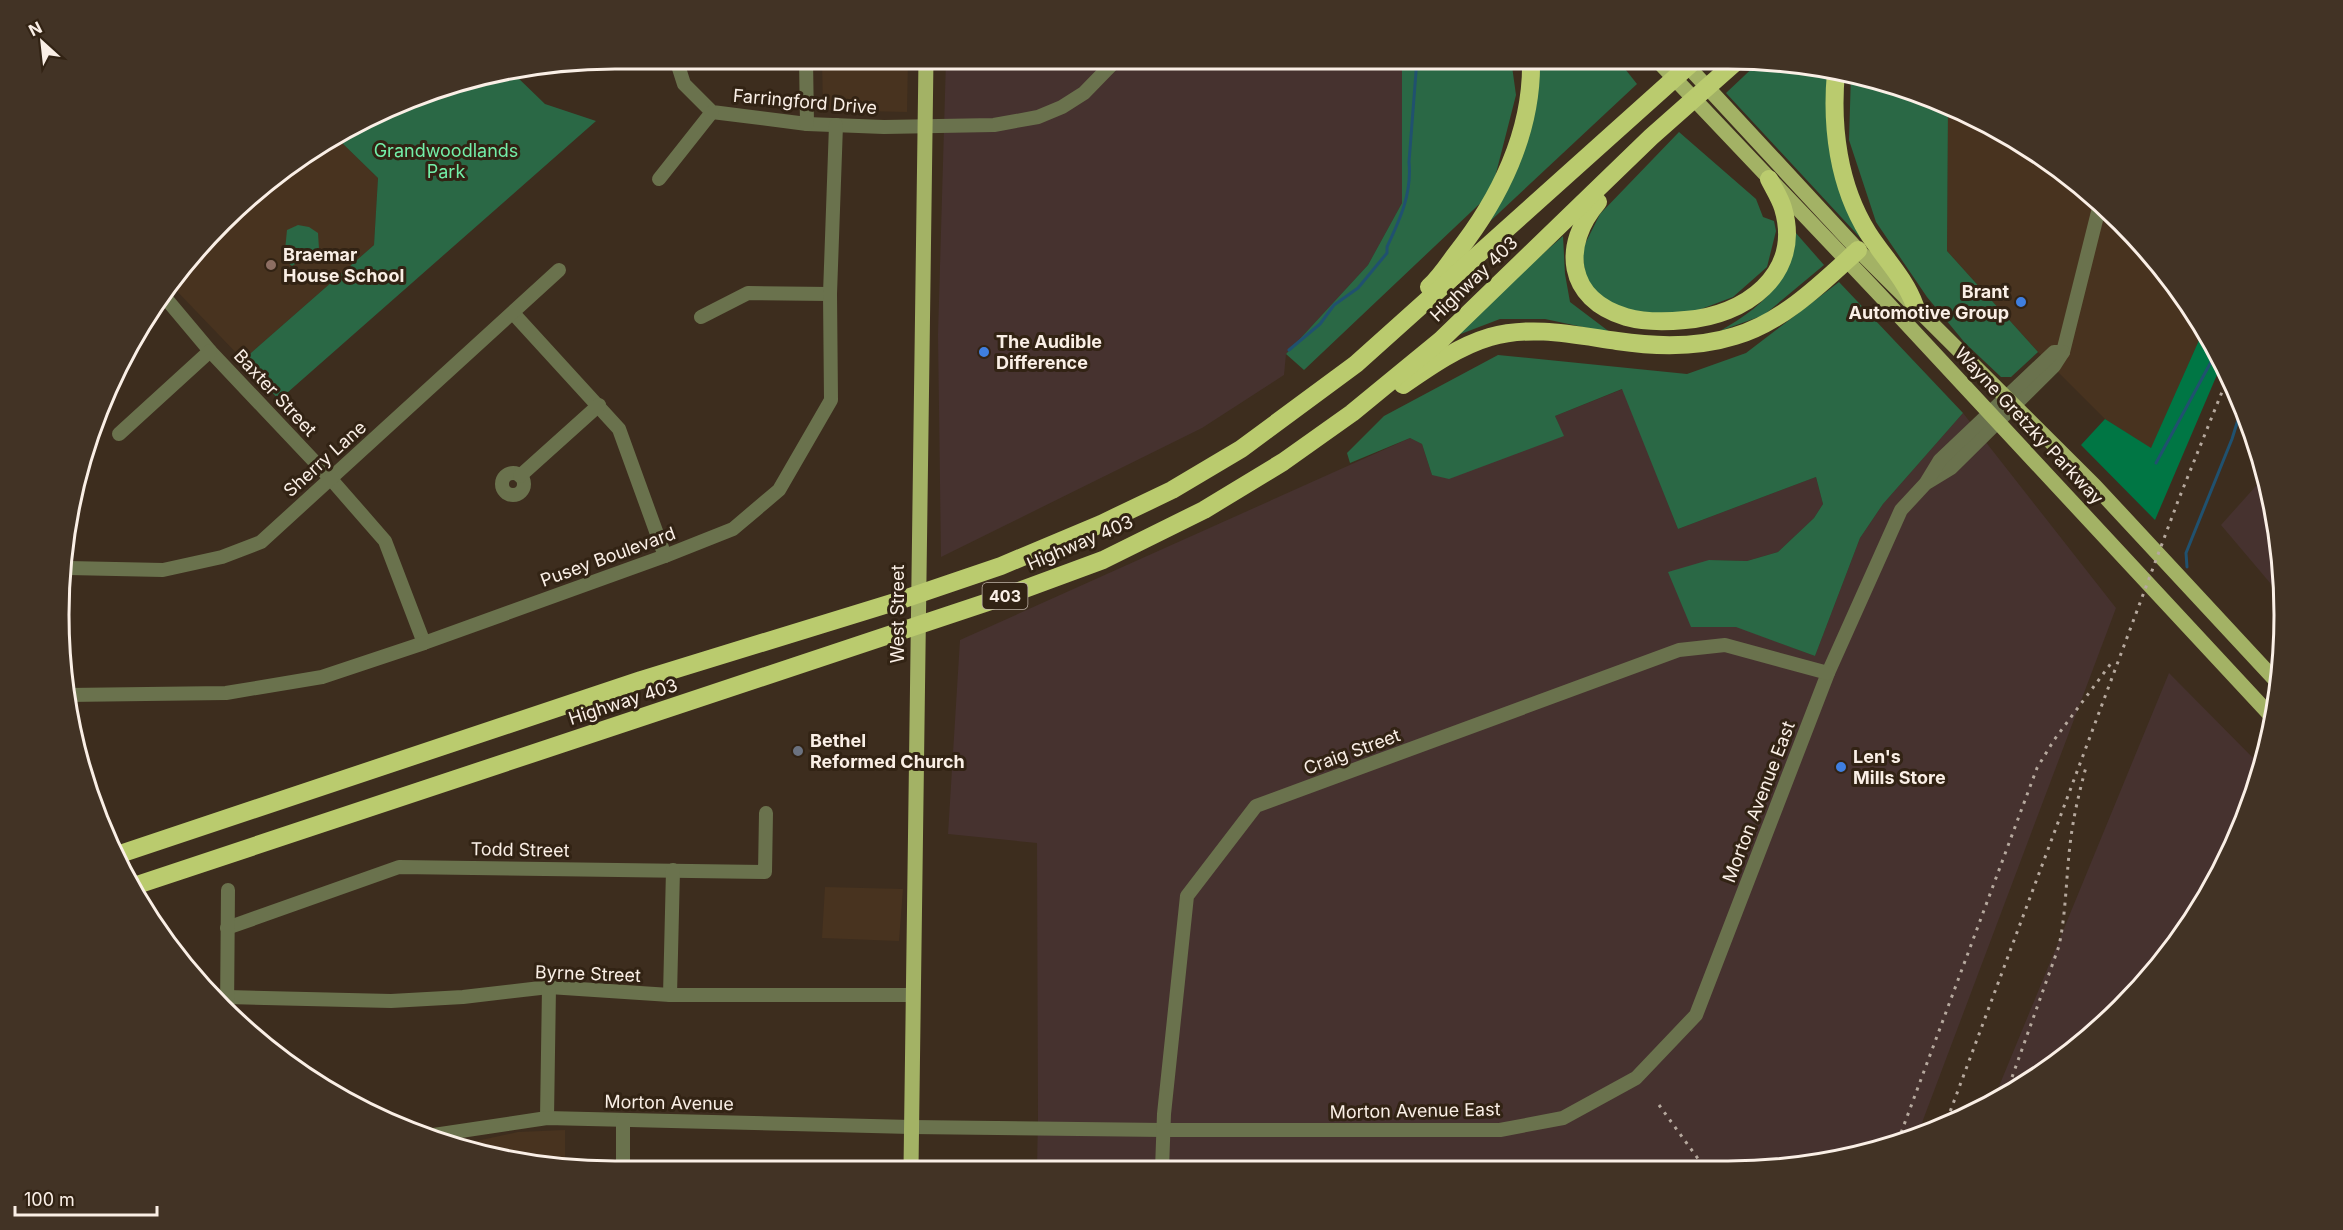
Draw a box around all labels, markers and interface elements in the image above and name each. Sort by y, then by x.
north arrow [12,12,72,72]
text: N [25,17,45,40]
street label: Farringford Drive [732,85,878,118]
park label: Grandwoodlands Park [374,140,518,182]
street label: Highway 403 [1426,232,1522,326]
place label: Braemar House School [283,244,404,286]
marker: Braemar House School [264,258,278,272]
place label: Brant Automotive Group [1849,281,2009,323]
marker: Brant Automotive Group [2014,295,2028,309]
place label: The Audible Difference [996,331,1102,373]
street label: Wayne Gretzky Parkway [1951,343,2108,509]
street label: Baxter Street [230,345,321,440]
marker: The Audible Difference [977,345,991,359]
street label: Sherry Lane [279,416,370,501]
street label: Highway 403 [1024,511,1136,574]
street label: Pusey Boulevard [537,522,678,591]
street label: West Street [887,565,908,663]
road number: 403 [982,583,1028,609]
street label: Highway 403 [566,674,680,729]
street label: Morton Avenue East [1718,718,1799,885]
street label: Craig Street [1301,724,1403,779]
place label: Bethel Reformed Church [810,730,965,772]
marker: Bethel Reformed Church [791,744,805,758]
place label: Len's Mills Store [1853,746,1946,788]
marker: Len's Mills Store [1834,760,1848,774]
street label: Todd Street [470,838,570,861]
street label: Byrne Street [535,961,641,986]
street label: Morton Avenue [604,1091,734,1114]
street label: Morton Avenue East [1329,1099,1501,1122]
scale bar [15,1179,158,1217]
text: 100 m [24,1189,75,1210]

